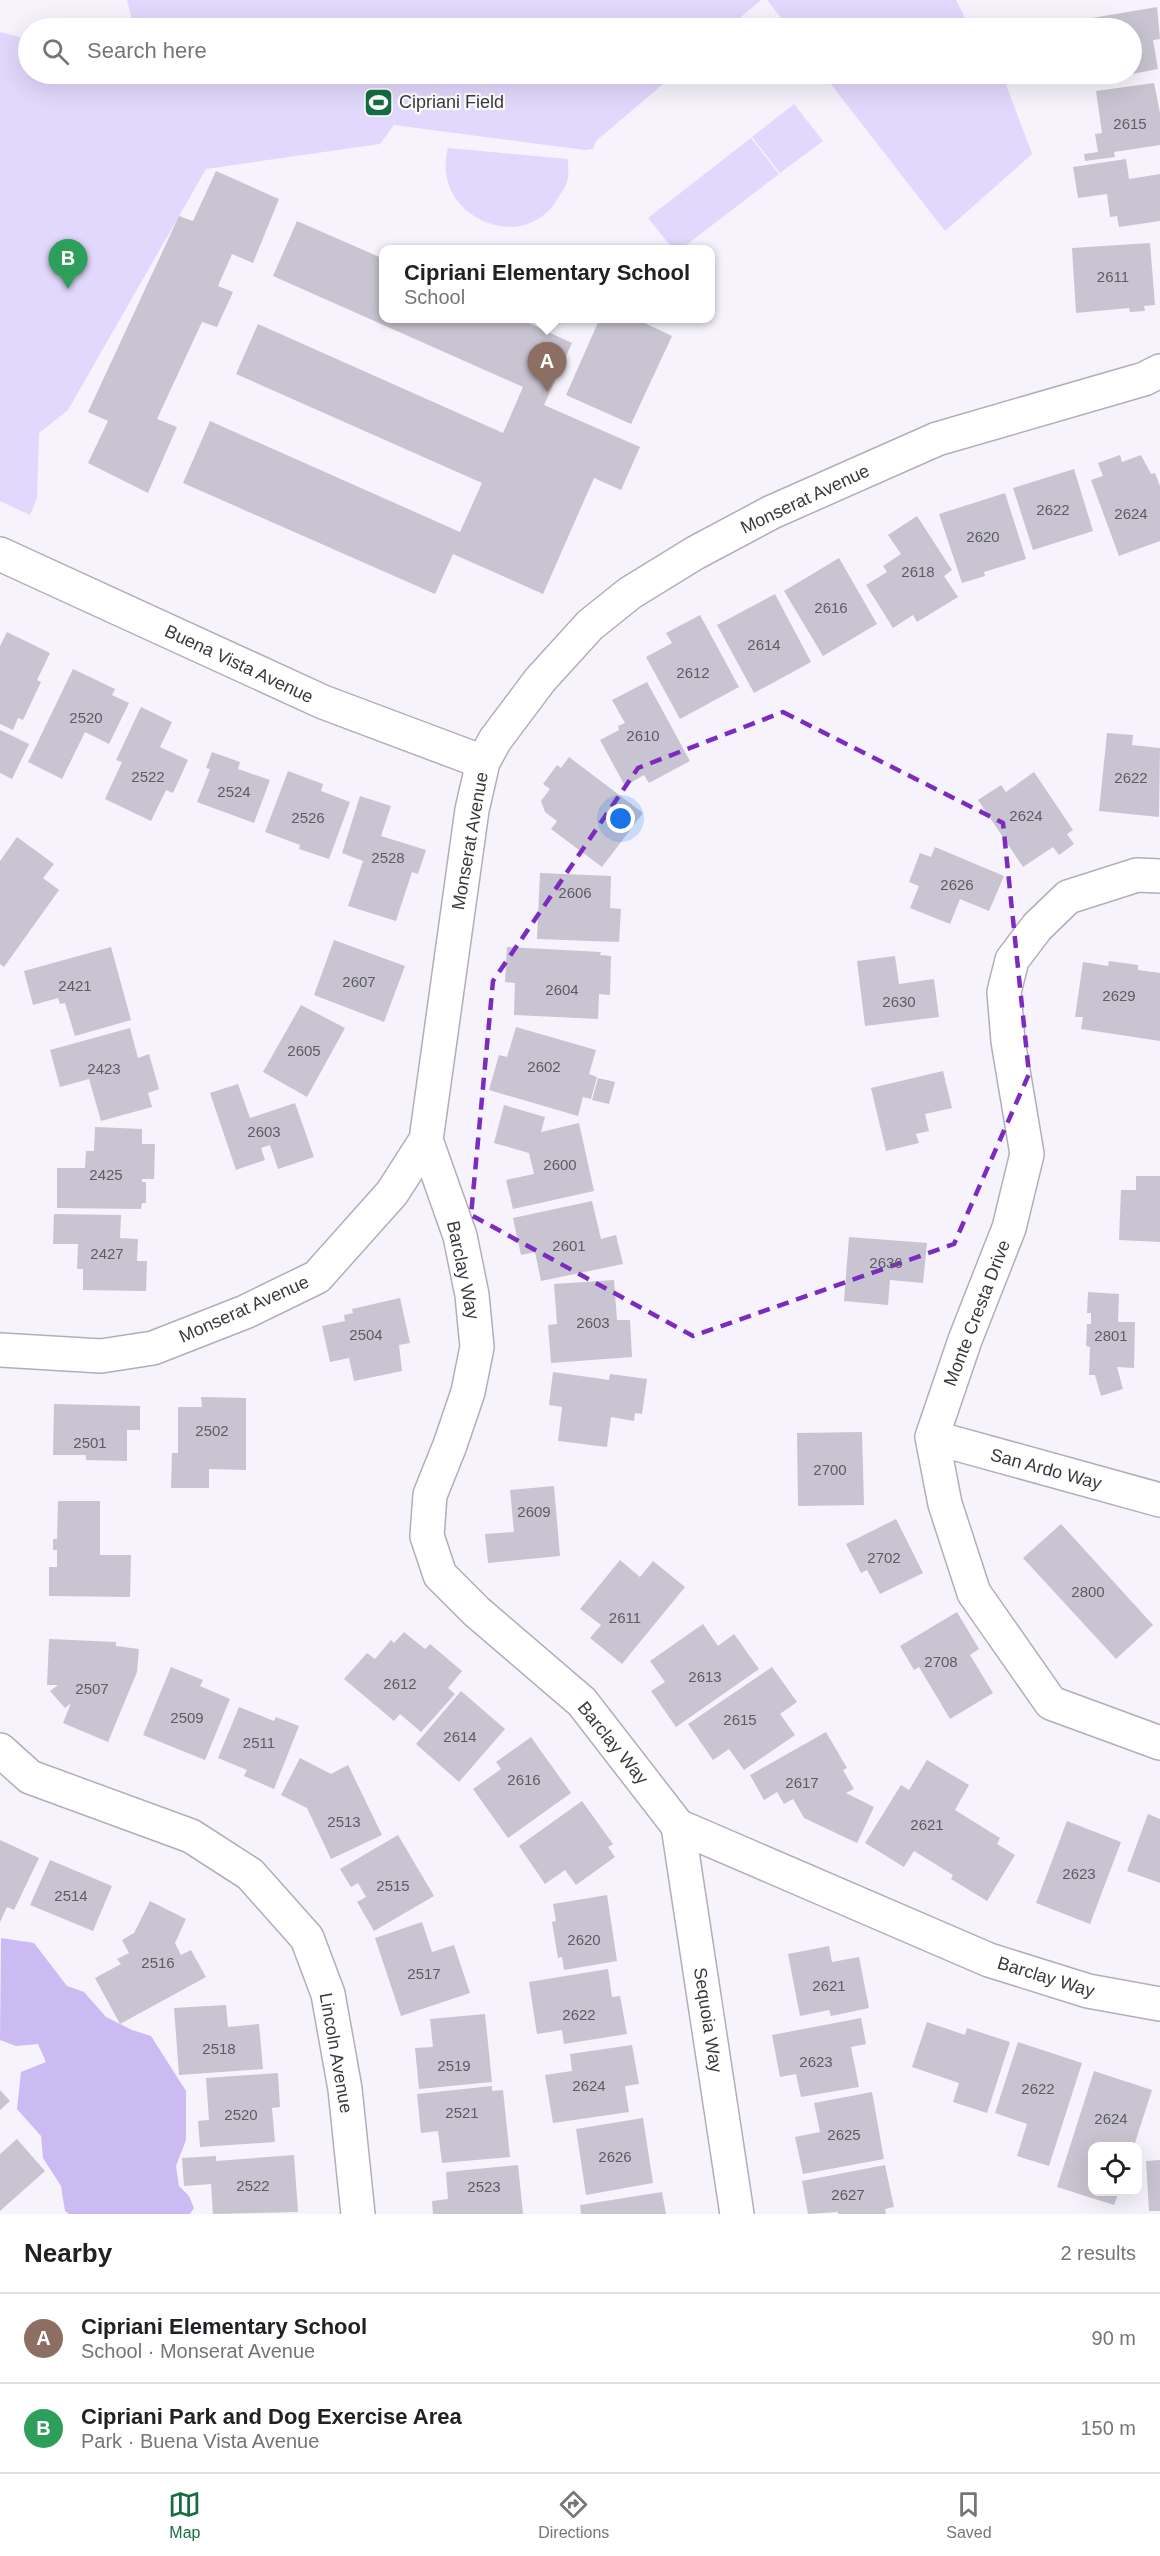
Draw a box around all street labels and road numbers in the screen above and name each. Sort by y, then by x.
street label: Monserat Avenue [737,460,873,538]
street label: Buena Vista Avenue [162,621,316,707]
street label: Monserat Avenue [448,770,492,912]
street label: Barclay Way [443,1219,483,1321]
street label: Monte Cresta Drive [940,1237,1014,1389]
street label: Monserat Avenue [176,1271,312,1347]
street label: San Ardo Way [988,1445,1104,1493]
street label: Barclay Way [574,1698,652,1788]
street label: Barclay Way [995,1953,1097,2001]
street label: Sequoia Way [690,1966,726,2074]
street label: Lincoln Avenue [316,1991,356,2115]

